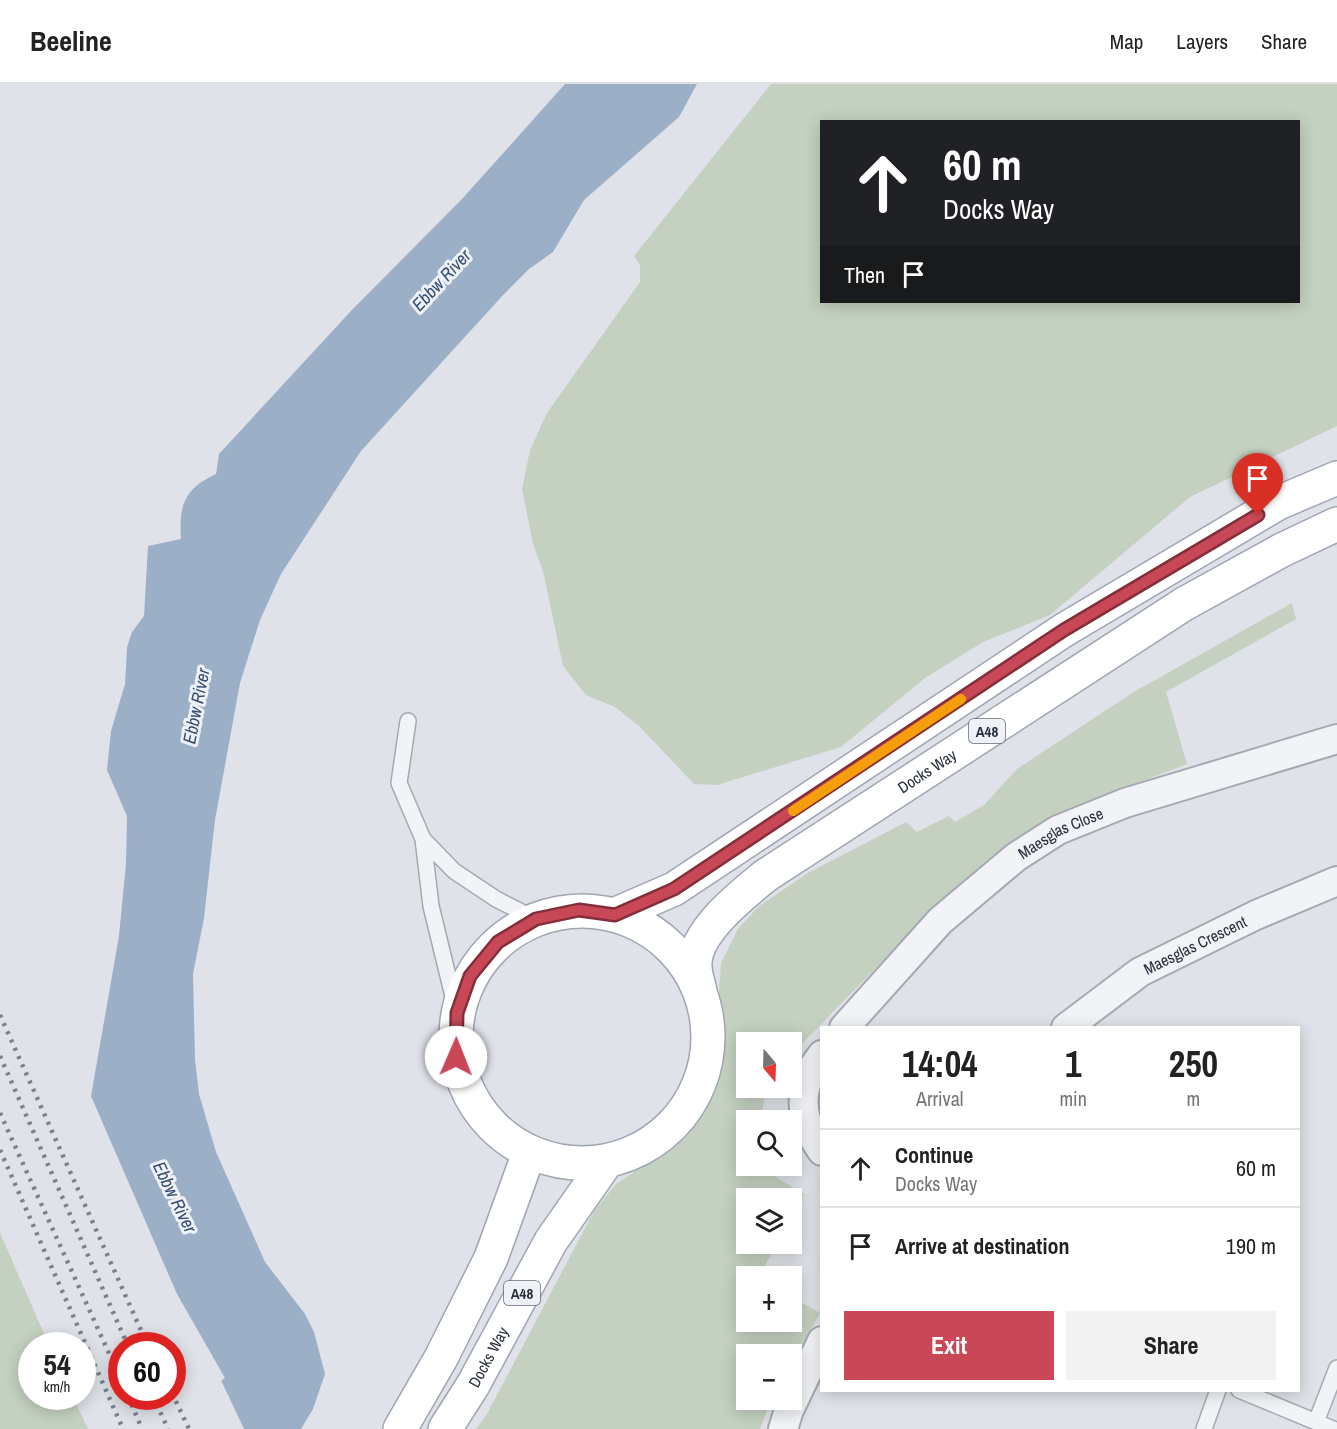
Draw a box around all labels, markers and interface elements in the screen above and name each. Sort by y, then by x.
text: Beeline [30,22,112,60]
text: Map [1110,27,1143,56]
text: Layers [1176,27,1228,56]
text: Share [1261,27,1307,56]
text: 60 m [943,137,1022,193]
icon: ahead [844,144,922,222]
text: Docks Way [943,191,1054,227]
water label: Ebbw River [406,243,477,316]
icon: arrive [897,258,930,291]
text: Then [844,260,885,290]
pin [1232,453,1283,515]
icon: arrive [1241,462,1274,495]
water label: Ebbw River [176,665,216,746]
road number: A48 [969,719,1005,743]
street label: Docks Way [893,744,961,798]
street label: Maesglas Close [1014,802,1106,864]
street label: Maesglas Crescent [1140,910,1251,980]
position arrow [424,1025,488,1089]
north arrow [736,1032,802,1098]
map controls [736,1032,802,1410]
text: 14:04 [902,1040,977,1088]
text: 1 [1065,1040,1081,1088]
text: 250 [1169,1040,1218,1088]
text: Arrival [916,1085,963,1112]
text: min [1059,1085,1087,1112]
text: m [1187,1085,1200,1112]
button: search [736,1110,802,1176]
text: Continue [895,1140,973,1170]
icon: ahead [844,1152,877,1185]
text: 60 m [1236,1153,1276,1183]
water label: Ebbw River [147,1157,203,1238]
text: Docks Way [895,1170,977,1197]
button: layers [736,1188,802,1254]
icon: arrive [844,1230,877,1263]
text: Arrive at destination [895,1231,1069,1261]
text: 190 m [1226,1231,1276,1261]
button: + [736,1266,802,1332]
road number: A48 [504,1281,540,1305]
button: Exit [844,1311,1054,1380]
button: Share [1066,1311,1276,1380]
street label: Docks Way [463,1322,514,1391]
speed limit sign: 60 [108,1332,186,1410]
text: 54 [43,1344,71,1384]
button: − [736,1344,802,1410]
text: km/h [44,1376,70,1397]

